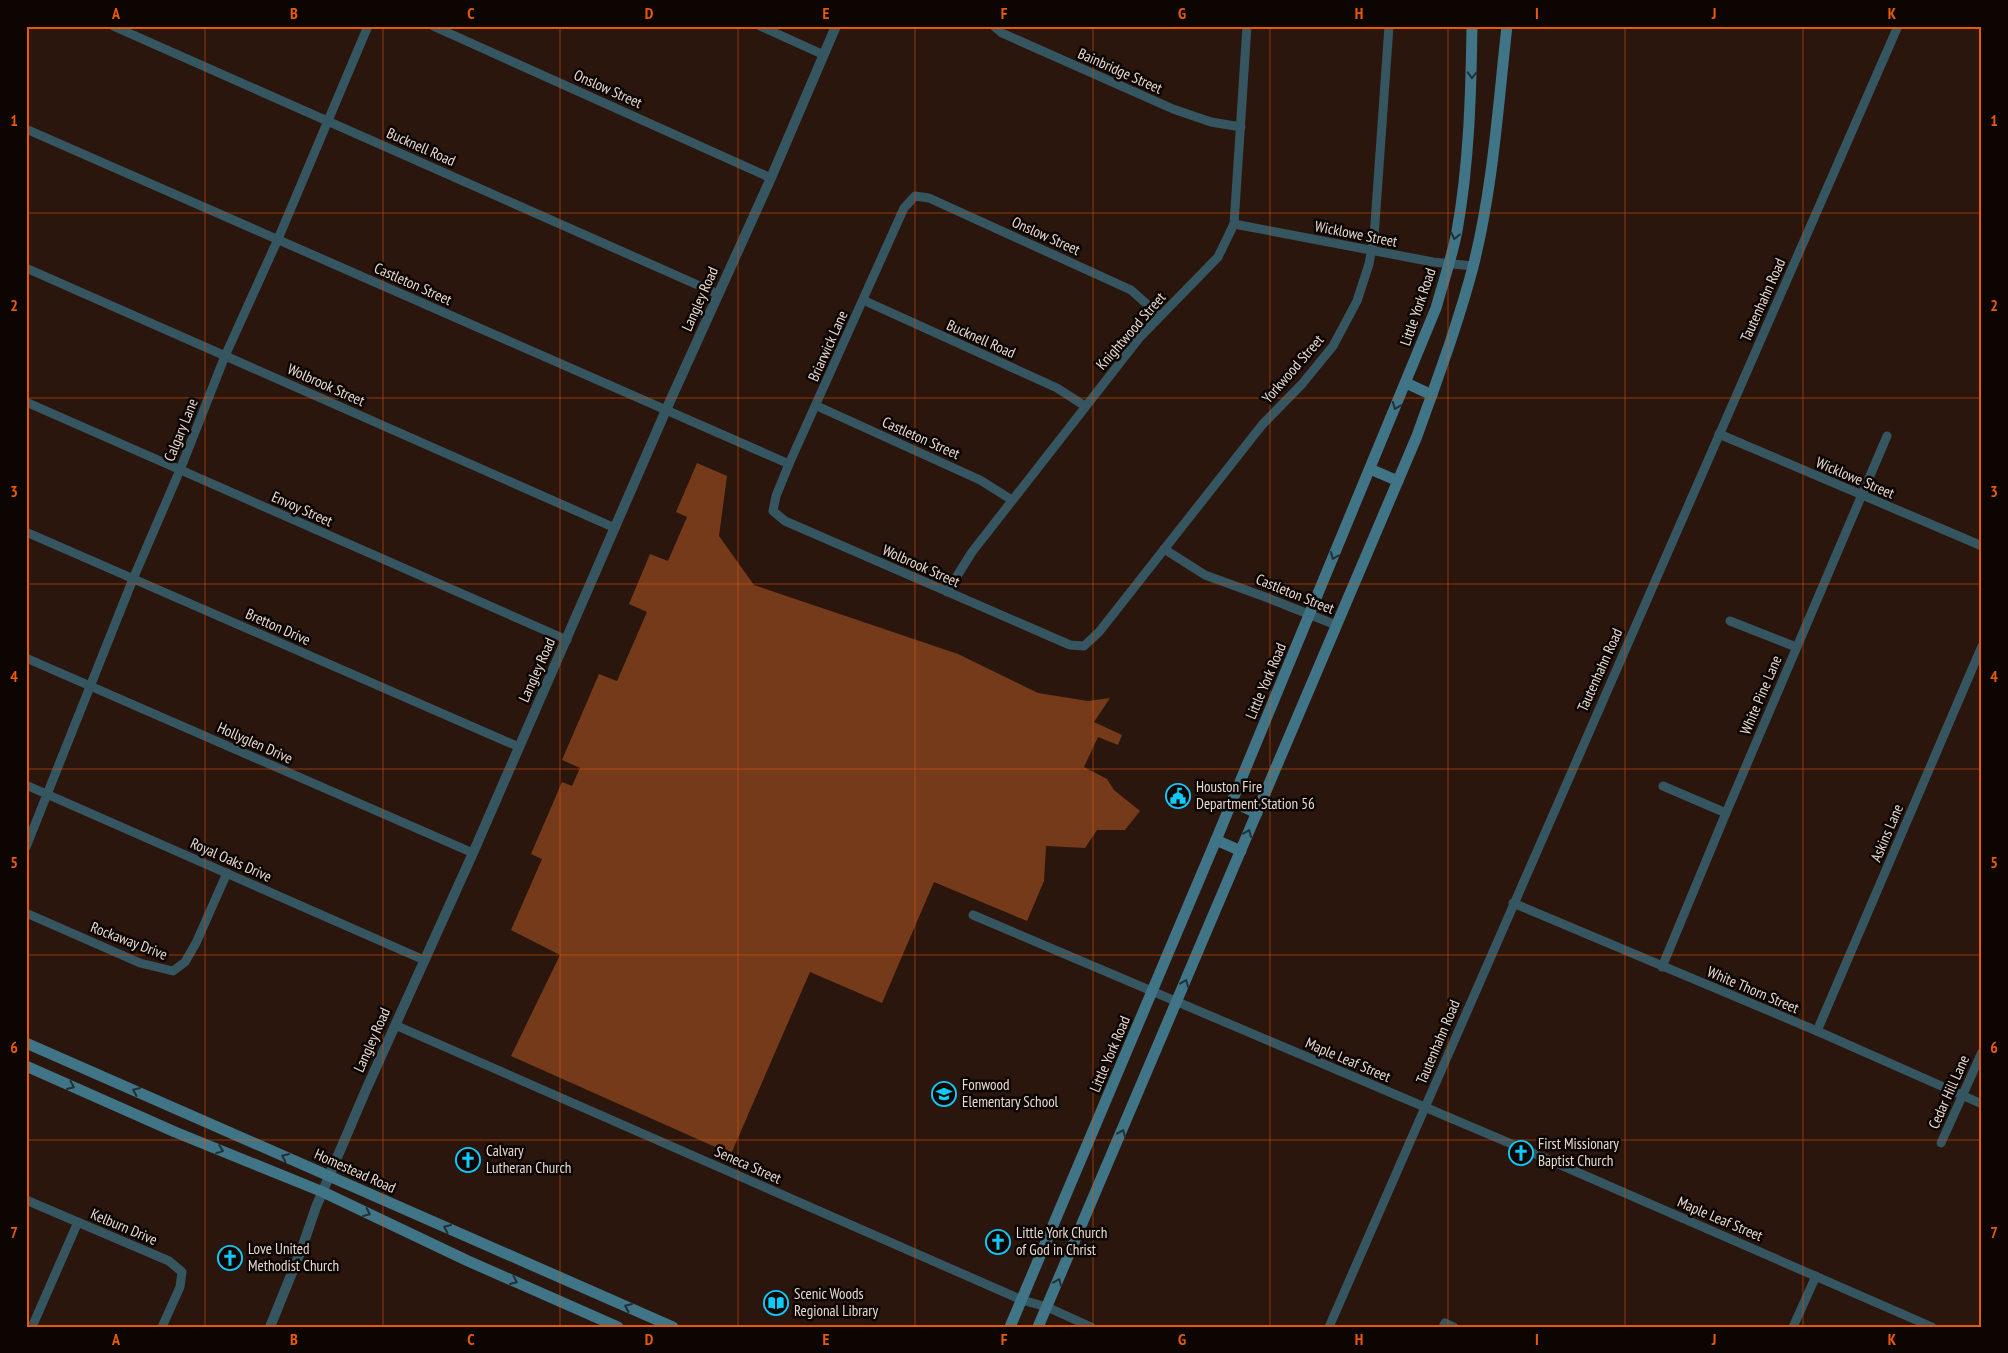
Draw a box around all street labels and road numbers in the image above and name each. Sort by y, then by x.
street label: Bainbridge Street [1075,44,1165,98]
street label: Onslow Street [571,65,645,112]
street label: Bucknell Road [384,123,459,170]
street label: Onslow Street [1009,212,1083,259]
street label: Wicklowe Street [1313,216,1399,251]
street label: Tautenhahn Road [1736,255,1789,344]
street label: Castleton Street [371,258,455,309]
street label: Langley Road [677,264,722,334]
street label: Little York Road [1395,266,1440,348]
street label: Knightwood Street [1092,288,1169,373]
street label: Briarwick Lane [804,307,852,384]
street label: Bucknell Road [944,315,1019,362]
street label: Yorkwood Street [1258,331,1328,407]
street label: Wolbrook Street [285,359,368,410]
street label: Calgary Lane [159,396,202,464]
street label: Castleton Street [879,412,963,463]
street label: Wicklowe Street [1813,452,1897,503]
street label: Envoy Street [269,487,336,530]
street label: Wolbrook Street [880,540,963,591]
street label: Castleton Street [1253,569,1337,618]
street label: Bretton Drive [243,604,314,649]
street label: Tautenhahn Road [1573,625,1626,714]
street label: Langley Road [514,635,559,705]
street label: Little York Road [1241,640,1290,722]
street label: White Pine Lane [1735,652,1786,737]
street label: Hollyglen Drive [215,718,296,768]
street label: Askins Lane [1866,801,1907,865]
street label: Royal Oaks Drive [188,833,275,886]
street label: Rockaway Drive [88,917,170,964]
street label: White Thorn Street [1705,962,1802,1017]
street label: Tautenhahn Road [1411,997,1464,1087]
street label: Langley Road [349,1005,394,1075]
street label: Little York Road [1085,1013,1134,1095]
street label: Maple Leaf Street [1303,1033,1394,1086]
street label: Cedar Hill Lane [1924,1052,1973,1132]
street label: Seneca Street [712,1141,784,1188]
street label: Homestead Road [312,1144,399,1197]
street label: Maple Leaf Street [1675,1192,1766,1245]
street label: Kelburn Drive [88,1204,160,1249]

